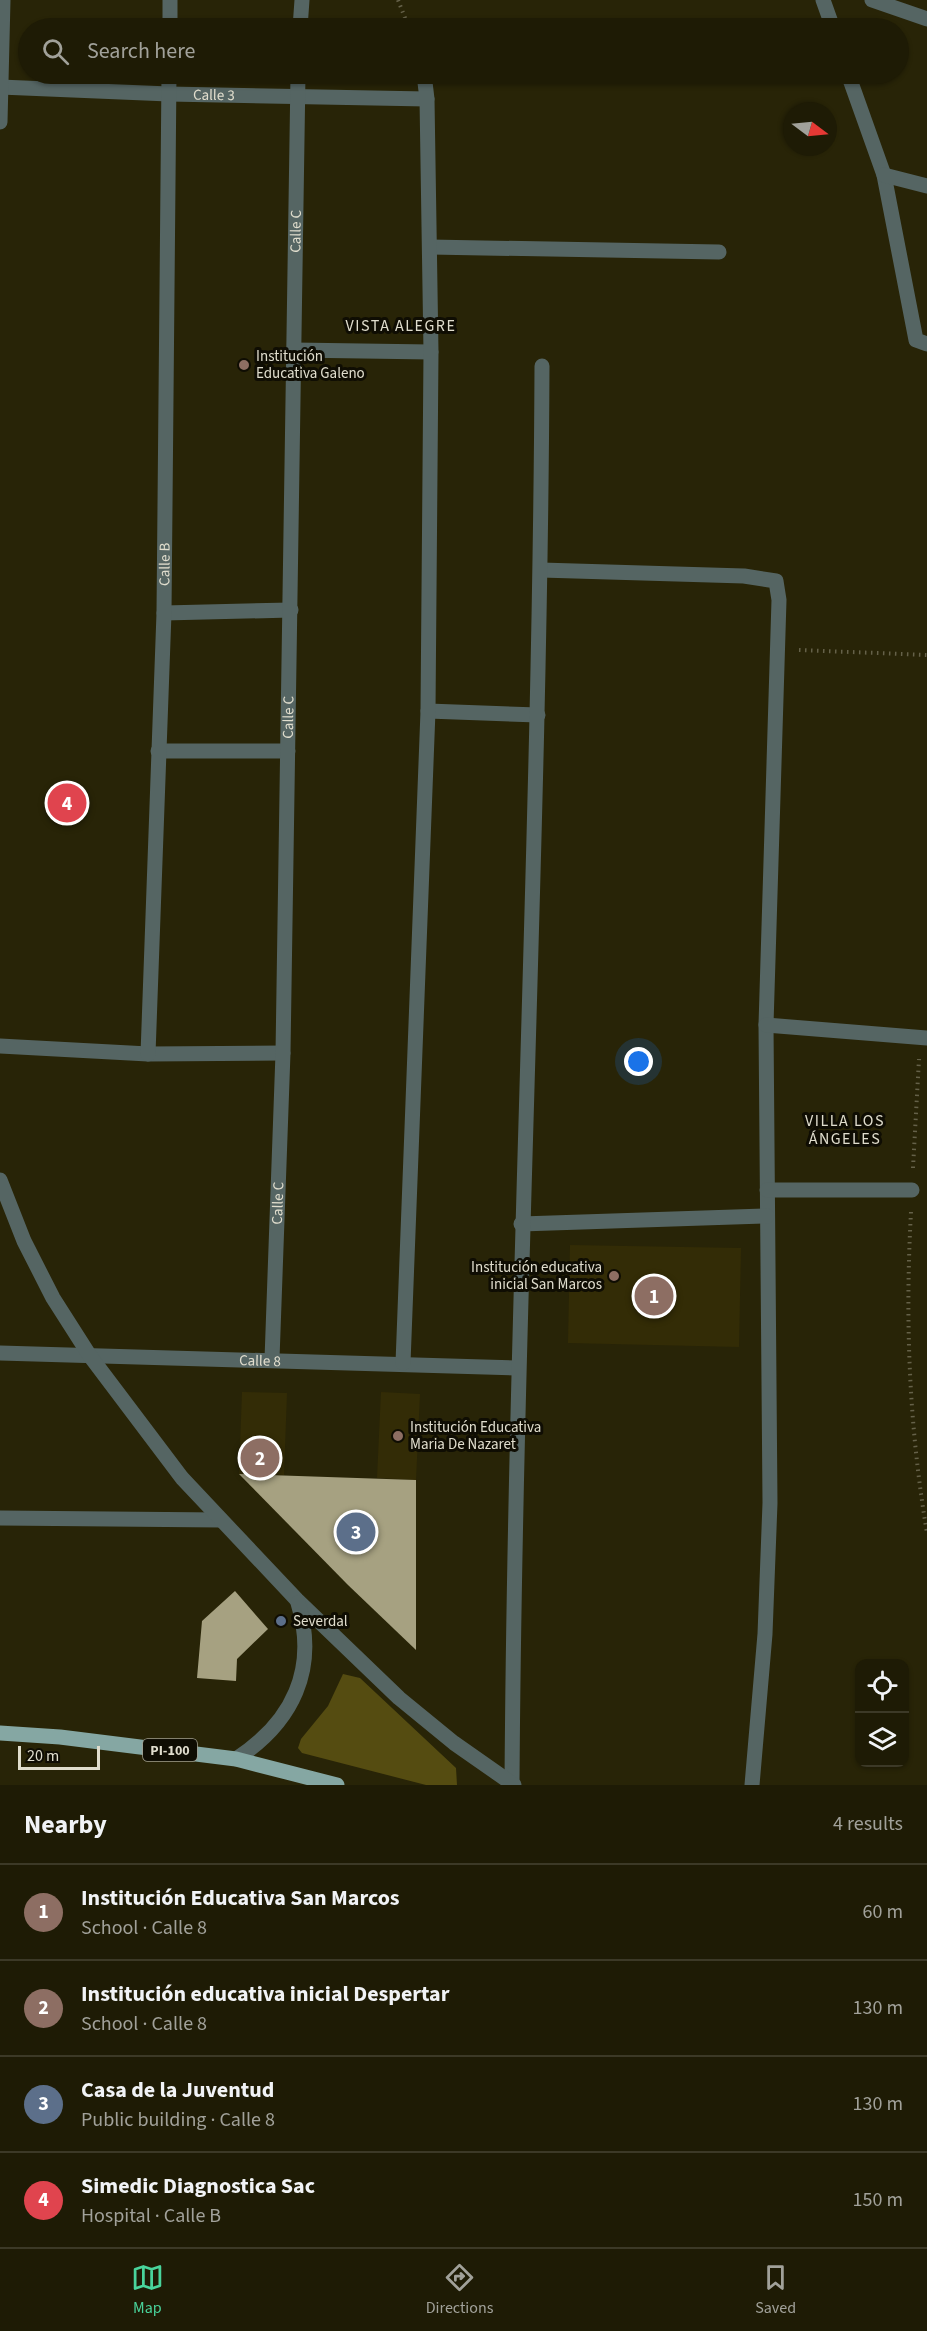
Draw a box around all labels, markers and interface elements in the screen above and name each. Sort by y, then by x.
search box [18,18,909,84]
icon: search [39,35,72,68]
text: Search here [87,35,195,67]
street label: Calle 3 [193,84,235,106]
north arrow [783,102,837,156]
street label: Calle C [285,209,307,253]
district label: VISTA ALEGRE [346,315,456,337]
place label: Institución Educativa Galeno [256,346,365,384]
marker: Institución Educativa Galeno [237,358,251,372]
street label: Calle B [154,542,176,586]
street label: Calle C [278,695,299,739]
pin: 4 [48,780,86,826]
your location [624,1047,653,1076]
district label: VILLA LOS ÁNGELES [805,1110,885,1150]
street label: Calle C [267,1181,289,1225]
place label: Institución educativa inicial San Marcos [471,1257,602,1295]
marker: Institución educativa inicial San Marcos [607,1269,621,1283]
pin: 1 [634,1274,674,1318]
street label: Calle 8 [239,1350,281,1372]
place label: Institución Educativa Maria De Nazaret [410,1417,541,1455]
marker: Institución Educativa Maria De Nazaret [391,1429,405,1443]
pin: 2 [240,1436,280,1480]
pin: 3 [336,1510,376,1555]
place label: Severdal [293,1611,348,1632]
marker: Severdal [274,1614,288,1628]
map controls [855,1659,909,1767]
button: locate [855,1659,909,1713]
button: layers [855,1713,909,1767]
road number: PI-100 [143,1739,197,1761]
scale bar [18,1743,100,1770]
text: 20 m [27,1745,59,1767]
text: Nearby [24,1806,107,1843]
text: 4 results [833,1810,903,1838]
text: Institución Educativa San Marcos [81,1882,400,1914]
text: 1 [38,1898,49,1926]
text: 60 m [863,1898,903,1926]
text: School · Calle 8 [81,1914,207,1942]
text: Institución educativa inicial Despertar [81,1978,449,2010]
text: 2 [38,1994,49,2022]
text: 130 m [853,1994,903,2022]
text: School · Calle 8 [81,2010,207,2038]
text: Casa de la Juventud [81,2074,274,2106]
text: 3 [38,2090,49,2118]
text: 130 m [853,2090,903,2118]
text: Public building · Calle 8 [81,2106,275,2134]
text: Simedic Diagnostica Sac [81,2170,315,2202]
text: 4 [38,2186,49,2214]
text: 150 m [853,2186,903,2214]
text: Hospital · Calle B [81,2202,221,2230]
tab: Map [131,2261,164,2319]
tab: Directions [426,2261,493,2319]
tab: Saved [755,2261,796,2319]

